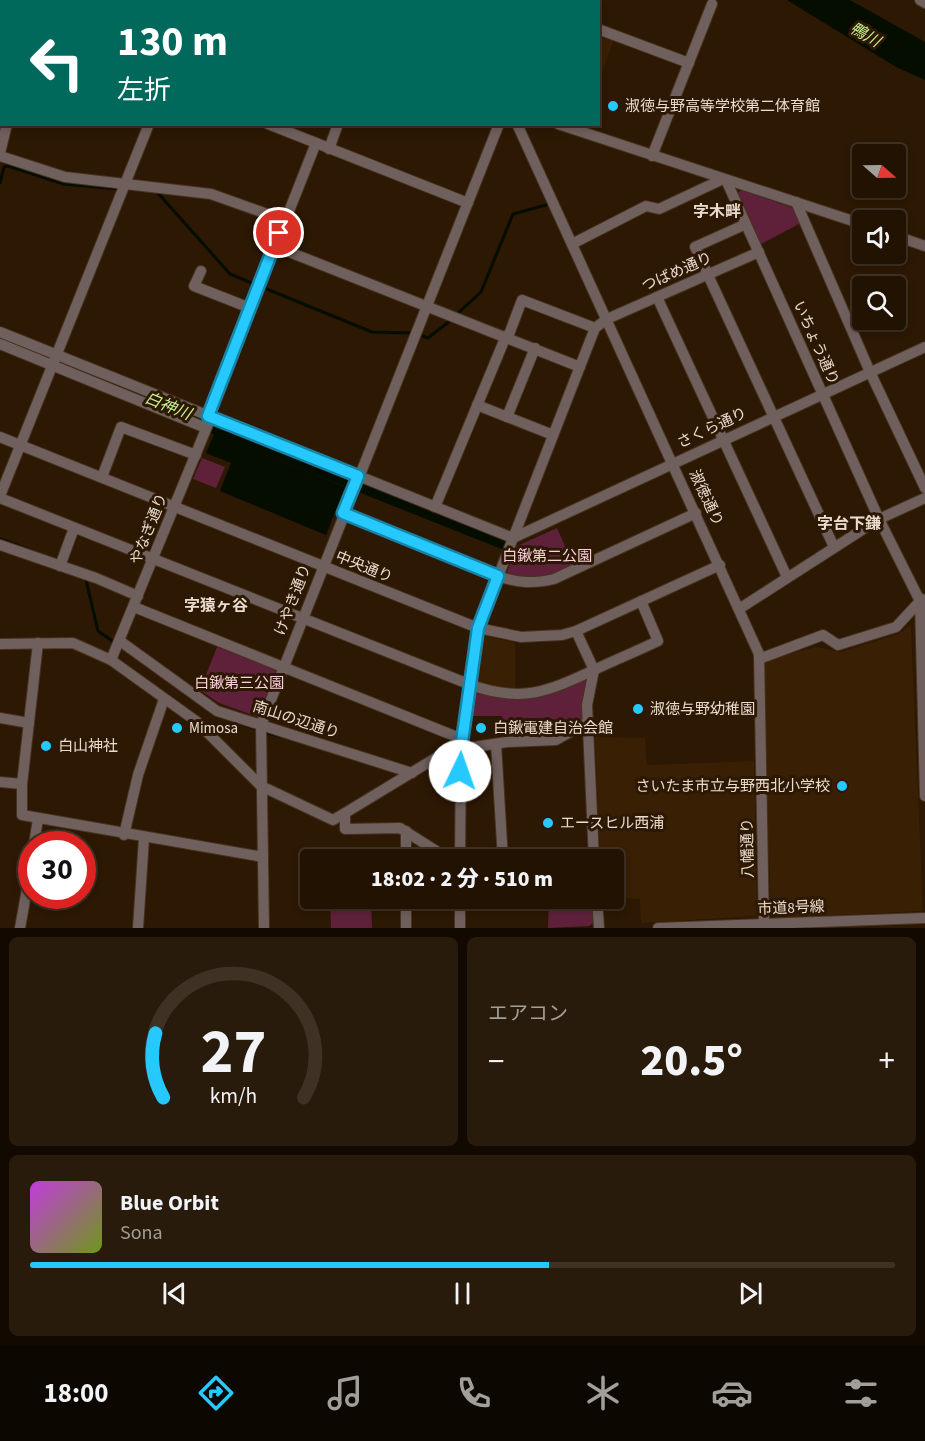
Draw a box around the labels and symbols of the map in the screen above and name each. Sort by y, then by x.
water label: 鴨川 [846,17,886,54]
place label: 淑徳与野高等学校第二体育館 [625,96,820,117]
marker: 淑徳与野高等学校第二体育館 [606,99,620,113]
north arrow [852,144,906,198]
district label: 字木畔 [693,201,741,223]
pin [253,207,304,258]
street label: つばめ通り [638,247,716,297]
street label: いちょう通り [788,298,844,388]
water label: 白神川 [142,387,196,426]
street label: さくら通り [674,403,750,453]
street label: 淑徳通り [684,466,728,530]
street label: やなぎ通り [125,490,173,568]
district label: 字台下鎌 [817,513,881,535]
street label: 中央通り [332,546,396,588]
park label: 白鍬第二公園 [502,546,592,567]
street label: けやき通り [270,561,316,639]
district label: 字猿ヶ谷 [184,595,248,617]
park label: 白鍬第三公園 [194,673,284,694]
street label: 南山の辺通り [250,696,342,744]
place label: 淑徳与野幼稚園 [650,699,755,720]
marker: 淑徳与野幼稚園 [631,702,645,716]
place label: Mimosa [189,718,238,739]
place label: 白鍬電建自治会館 [493,718,613,739]
marker: Mimosa [170,721,184,735]
marker: 白鍬電建自治会館 [474,721,488,735]
place label: 白山神社 [58,736,118,757]
marker: 白山神社 [39,739,53,753]
position arrow [428,739,492,803]
place label: さいたま市立与野西北小学校 [635,776,830,797]
marker: さいたま市立与野西北小学校 [835,779,849,793]
place label: エースヒル西浦 [560,813,664,834]
marker: エースヒル西浦 [541,816,555,830]
street label: 八幡通り [737,818,759,878]
speed limit sign: 30 [18,831,96,909]
street label: 市道8号線 [757,896,825,920]

